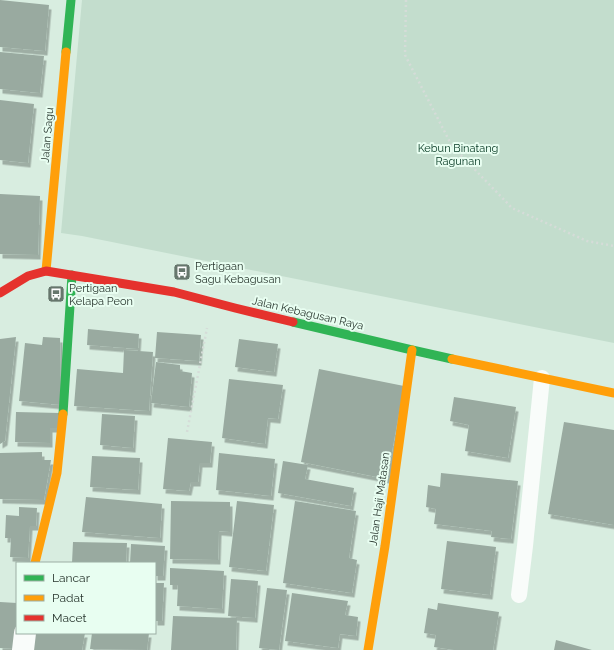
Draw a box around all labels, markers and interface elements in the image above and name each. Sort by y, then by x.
street label: Jalan Sagu [39,107,56,163]
park label: Kebun Binatang Ragunan [418,142,498,168]
place label: Pertigaan Sagu Kebagusan [195,260,281,286]
bus stop icon: Pertigaan Sagu Kebagusan [172,262,192,282]
place label: Pertigaan Kelapa Peon [69,282,133,308]
bus stop icon: Pertigaan Kelapa Peon [46,284,66,304]
street label: Jalan Kebagusan Raya [251,294,365,333]
street label: Jalan Haji Matasan [367,452,392,547]
legend [16,562,156,634]
text: Lancar [52,571,91,585]
text: Padat [52,591,84,605]
text: Macet [52,611,87,625]

